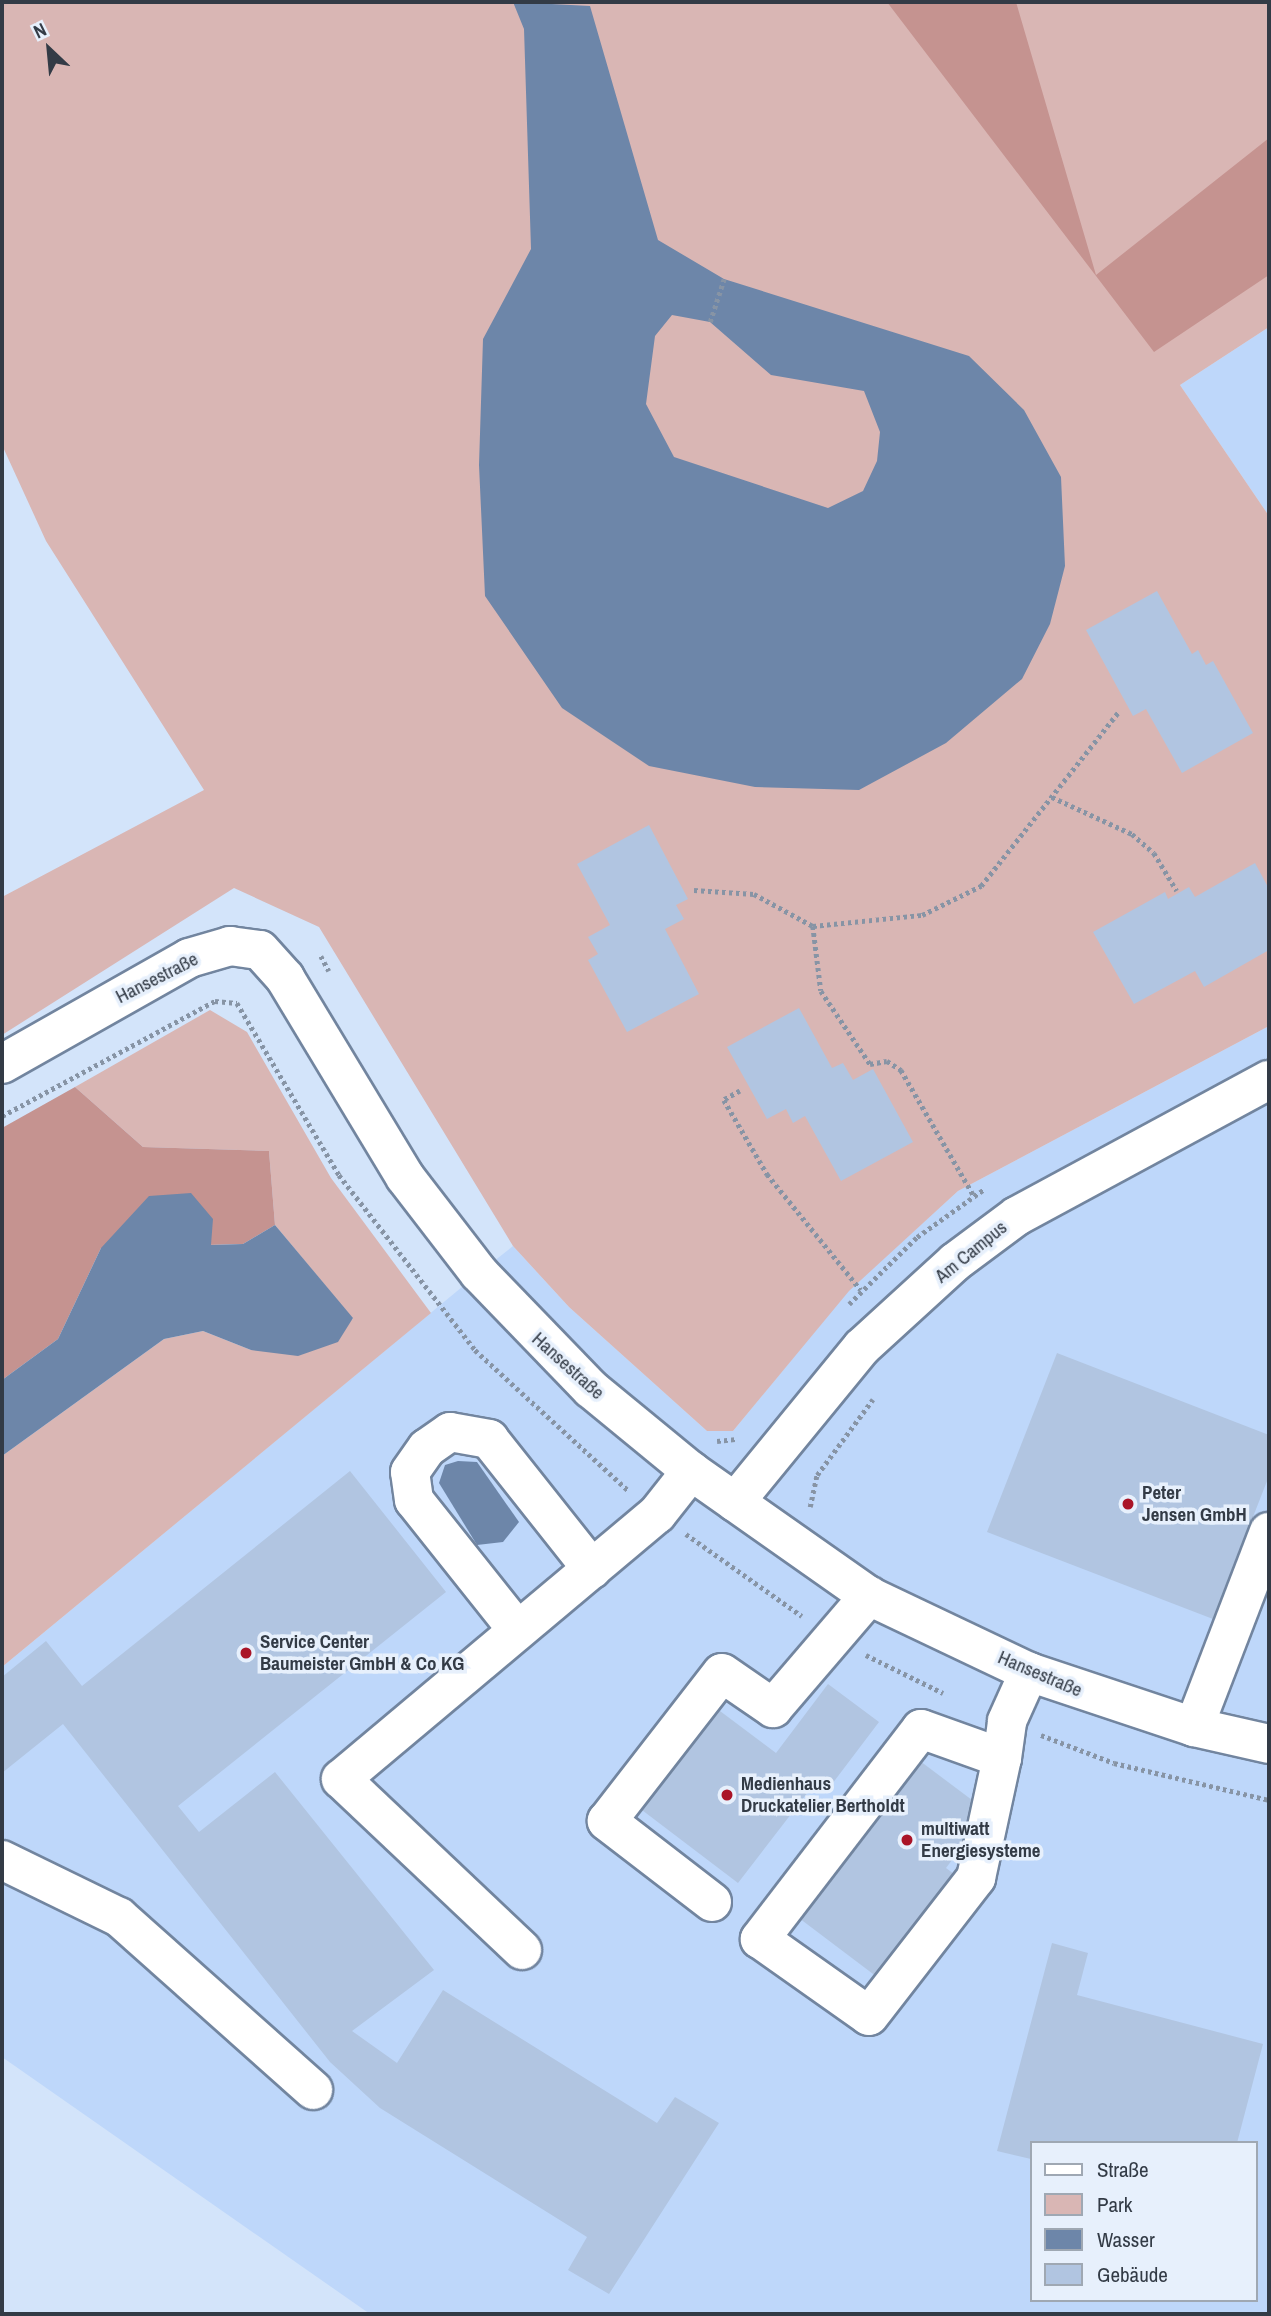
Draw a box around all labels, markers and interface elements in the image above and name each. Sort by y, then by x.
north arrow [14,14,84,84]
text: N [29,16,51,44]
street label: Hansestraße [112,948,202,1008]
street label: Am Campus [931,1216,1011,1288]
street label: Hansestraße [527,1328,609,1404]
place label: Peter Jensen GmbH [1142,1482,1247,1526]
marker: Peter Jensen GmbH [1120,1496,1136,1512]
place label: Service Center Baumeister GmbH & Co KG [260,1631,464,1675]
marker: Service Center Baumeister GmbH & Co KG [238,1645,254,1661]
street label: Hansestraße [994,1646,1086,1702]
place label: Medienhaus Druckatelier Bertholdt [741,1773,905,1817]
marker: Medienhaus Druckatelier Bertholdt [719,1787,735,1803]
place label: multiwatt Energiesysteme [921,1818,1041,1862]
marker: multiwatt Energiesysteme [899,1832,915,1848]
legend [1030,2141,1257,2302]
text: Straße [1097,2155,1149,2184]
text: Park [1097,2190,1132,2219]
text: Wasser [1097,2225,1155,2254]
text: Gebäude [1097,2260,1168,2289]

